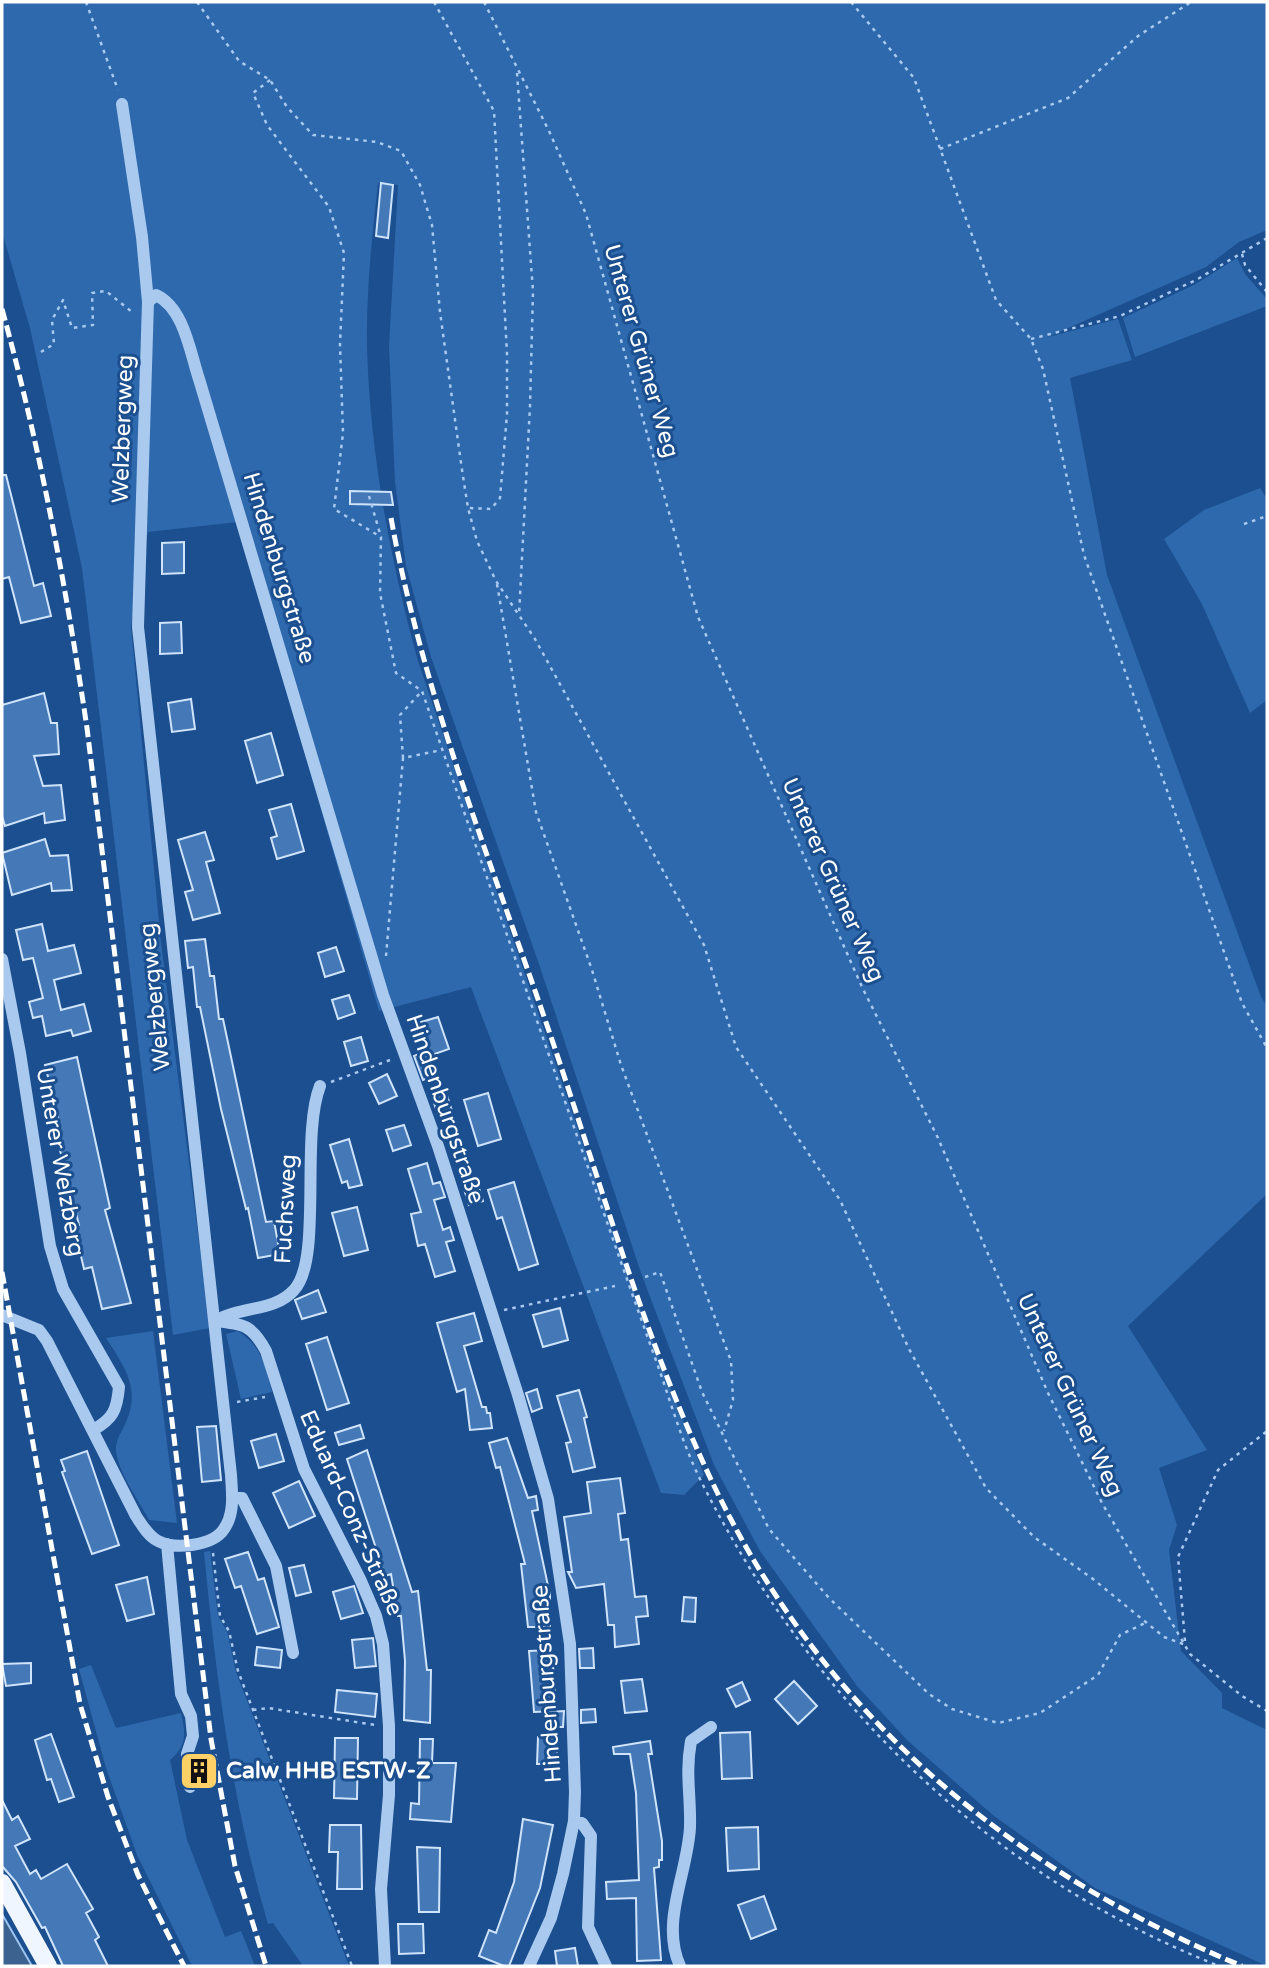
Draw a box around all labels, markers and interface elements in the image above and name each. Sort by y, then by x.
street label: Unterer Grüner Weg [597,241,685,461]
street label: Welzbergweg [106,354,140,504]
street label: Hindenburgstraße [237,469,321,667]
street label: Unterer Grüner Weg [775,774,891,986]
street label: Welzbergweg [133,922,177,1072]
street label: Hindenburgstraße [399,1011,491,1207]
street label: Unterer Welzberg [30,1065,90,1259]
street label: Fuchsweg [269,1153,303,1265]
street label: Unterer Grüner Weg [1011,1289,1129,1501]
street label: Eduard-Conz-Straße [293,1406,409,1620]
street label: Hindenburgstraße [526,1584,568,1784]
building icon: Calw HHB ESTW-Z [178,1750,220,1792]
place label: Calw HHB ESTW-Z [226,1757,431,1785]

